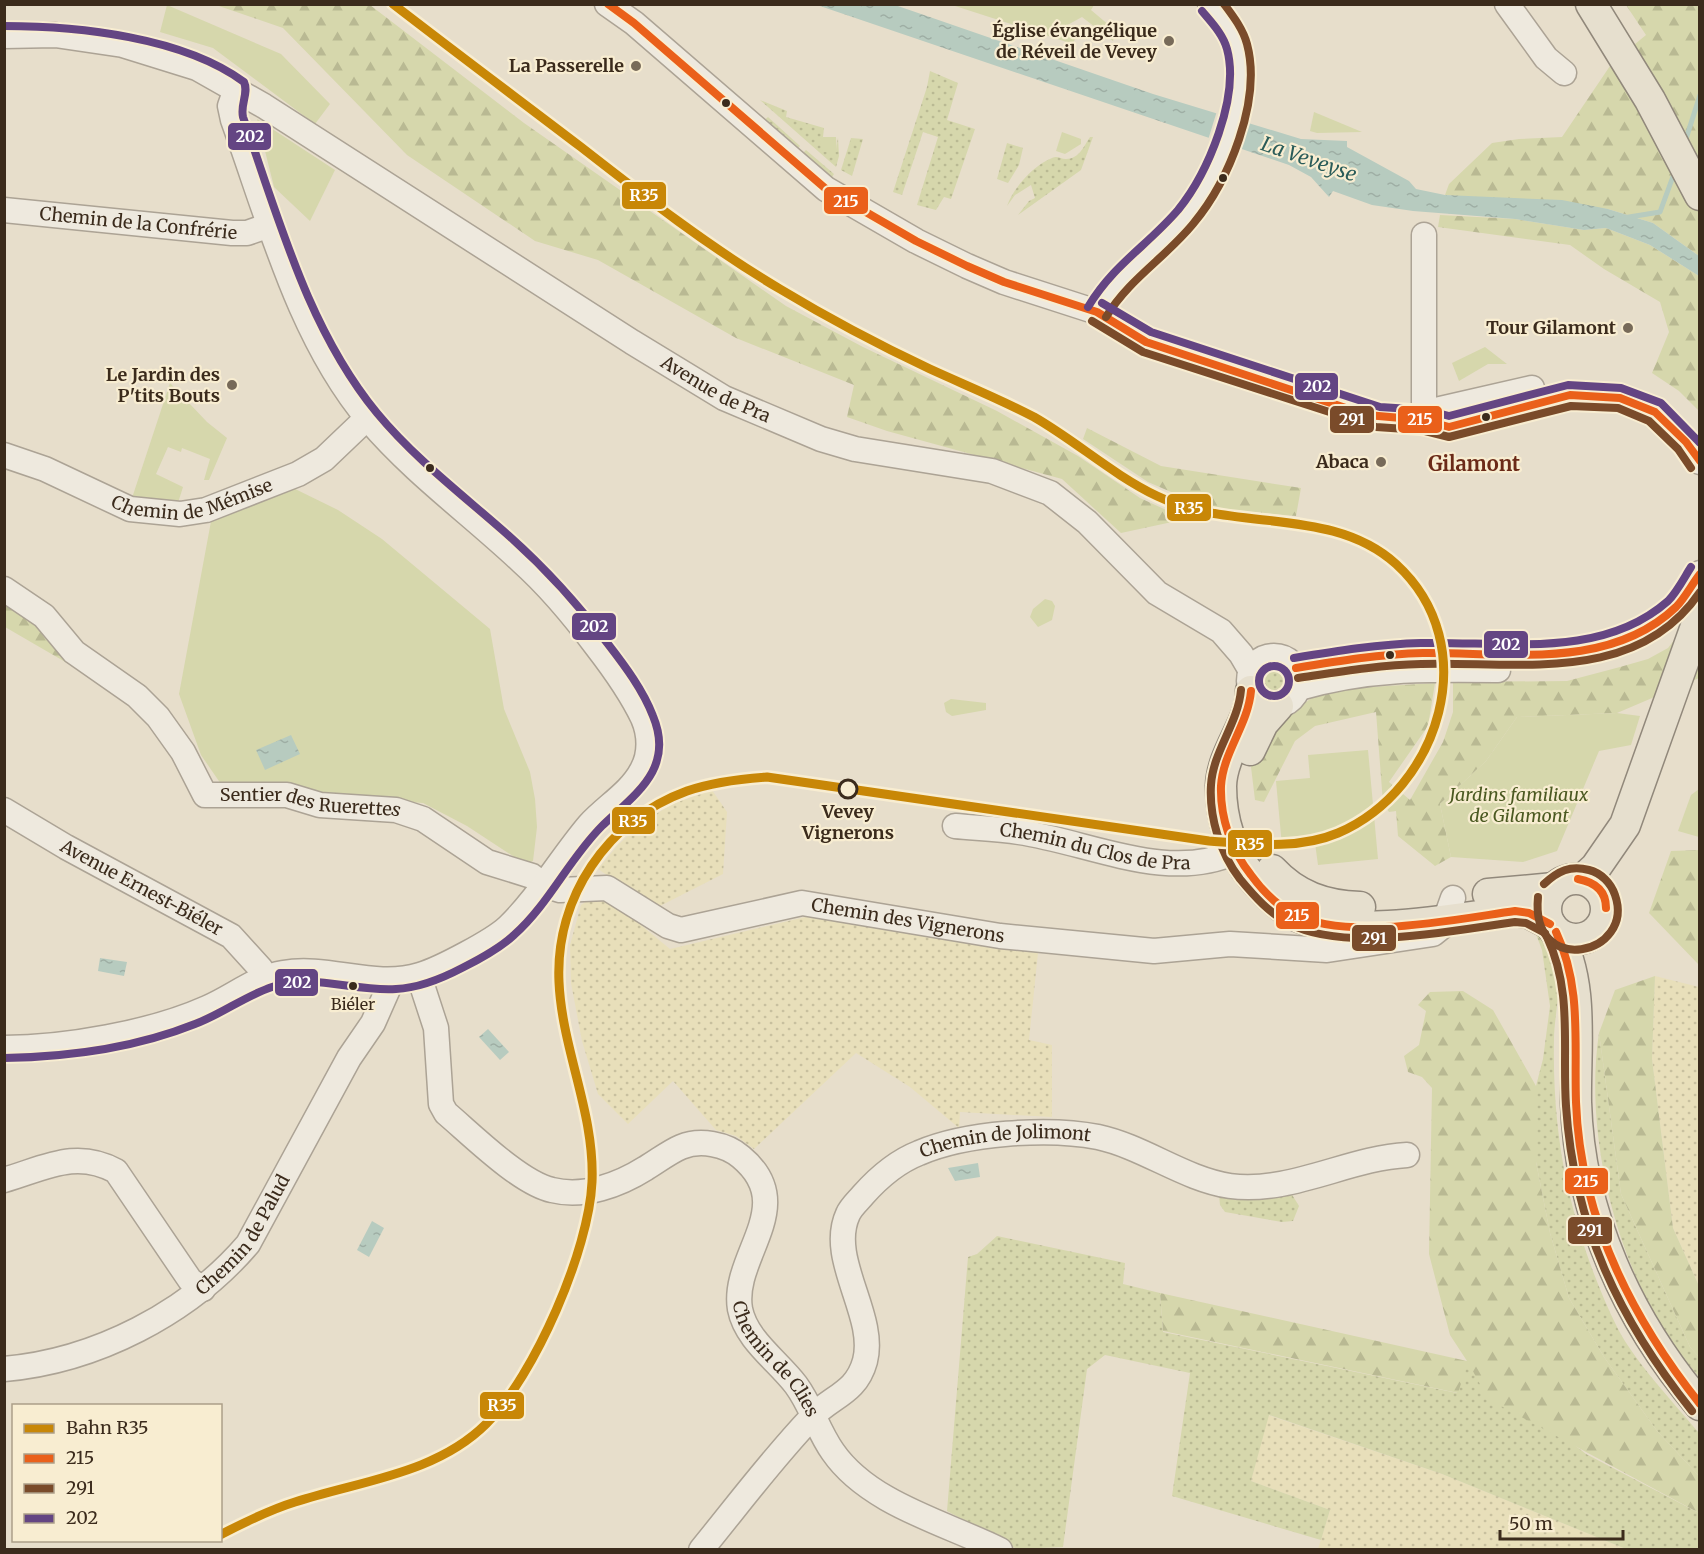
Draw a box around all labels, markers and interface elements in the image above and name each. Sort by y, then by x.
place label: Église évangélique de Réveil de Vevey [992,19,1157,63]
marker: Église évangélique de Réveil de Vevey [1162,34,1176,48]
place label: La Passerelle [509,54,624,77]
marker: La Passerelle [629,59,643,73]
unlabelled marker [720,97,732,109]
line badge: 202 [227,122,272,151]
text: 202 [236,126,264,146]
water label: La Veveyse [1258,131,1360,187]
unlabelled marker [1217,172,1229,184]
line badge: R35 [621,181,667,210]
text: R35 [629,185,659,205]
line badge: 215 [823,186,869,215]
text: 215 [833,191,859,211]
street label: Chemin de la Confrérie [39,202,237,244]
place label: Tour Gilamont [1486,316,1617,339]
marker: Tour Gilamont [1621,321,1635,335]
street label: Avenue de Pra [656,350,775,428]
place label: Le Jardin des P'tits Bouts [106,363,220,407]
line badge: 202 [1294,372,1339,401]
text: 202 [1303,376,1331,396]
marker: Le Jardin des P'tits Bouts [225,378,239,392]
line badge: 291 [1329,405,1375,434]
line badge: 215 [1397,405,1443,434]
text: 291 [1339,409,1365,429]
text: 215 [1407,409,1433,429]
unlabelled marker [1480,411,1492,423]
place label: Abaca [1315,450,1369,473]
district label: Gilamont [1428,451,1520,476]
marker: Abaca [1374,455,1388,469]
unlabelled marker [424,462,436,474]
street label: Chemin de Mémise [108,473,276,525]
line badge: R35 [1166,493,1212,522]
text: R35 [1174,498,1204,518]
line badge: 202 [571,612,617,641]
text: 202 [580,616,608,636]
line badge: 202 [1483,630,1529,659]
text: 202 [1492,634,1520,654]
unlabelled marker [1384,649,1396,661]
marker: Vevey Vignerons [838,779,858,799]
street label: Sentier des Ruerettes [220,783,404,822]
park label: Jardins familiaux de Gilamont [1448,783,1589,827]
place label: Vevey Vignerons [801,800,894,844]
line badge: R35 [611,806,656,835]
text: R35 [618,811,648,831]
street label: Chemin du Clos de Pra [999,818,1191,874]
line badge: R35 [1227,829,1273,858]
street label: Avenue Ernest-Biéler [56,834,227,940]
text: R35 [1235,834,1265,854]
street label: Chemin des Vignerons [810,893,1006,947]
line badge: 215 [1275,901,1320,930]
text: 215 [1284,905,1310,925]
line badge: 291 [1351,924,1397,952]
text: 291 [1361,928,1387,948]
line badge: 202 [274,968,319,997]
text: 202 [283,972,311,992]
marker: Biéler [347,980,359,992]
place label: Biéler [331,994,375,1014]
street label: Chemin de Jolimont [916,1120,1093,1163]
line badge: 215 [1564,1167,1609,1195]
street label: Chemin de Palud [191,1170,295,1300]
text: 215 [1573,1171,1599,1191]
line badge: 291 [1567,1216,1613,1245]
text: 291 [1577,1220,1603,1240]
street label: Chemin de Clies [728,1299,824,1421]
line badge: R35 [479,1391,525,1420]
text: R35 [487,1395,517,1415]
legend [12,1404,222,1542]
text: Bahn R35 [66,1416,148,1439]
text: 215 [66,1446,94,1469]
text: 291 [66,1476,95,1499]
scale bar [1500,1503,1623,1541]
text: 202 [66,1506,98,1529]
text: 50 m [1509,1512,1553,1535]

